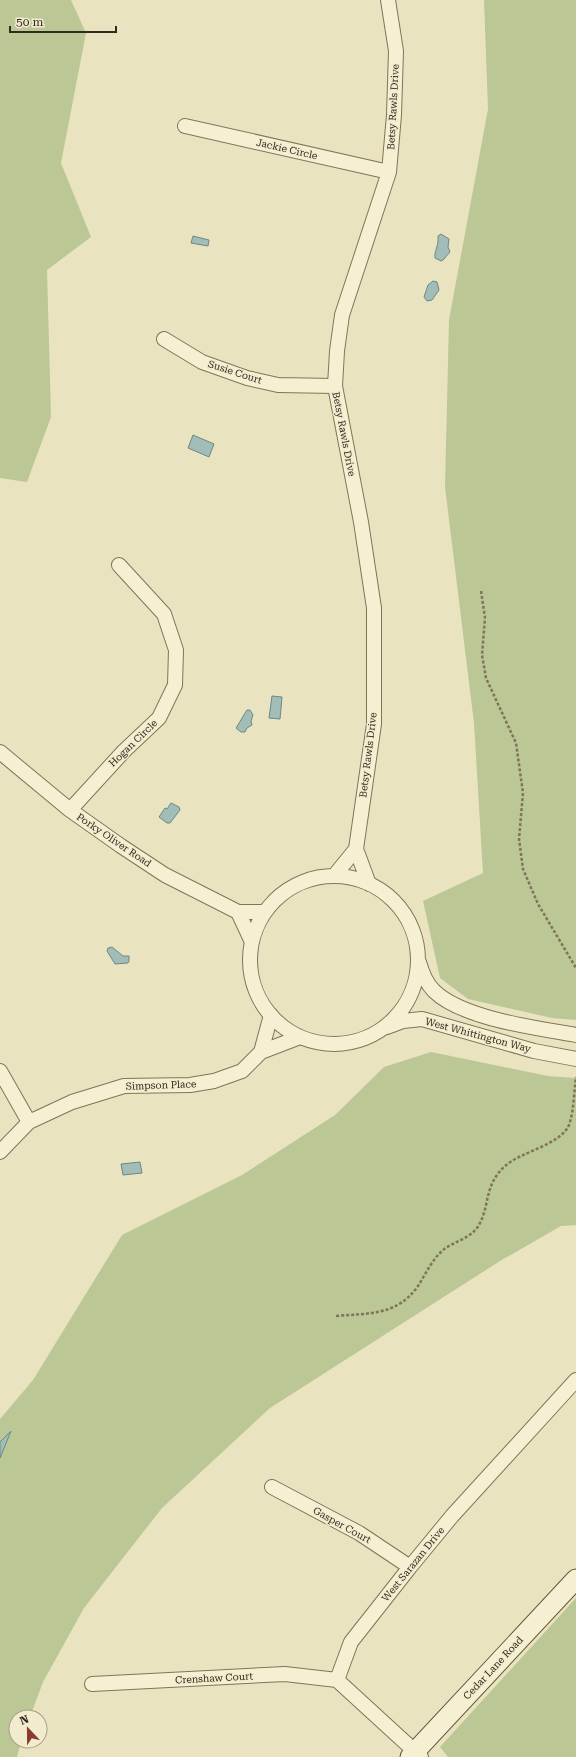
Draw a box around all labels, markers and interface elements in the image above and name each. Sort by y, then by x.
scale bar [10,8,116,34]
text: 50 m [16,15,43,29]
street label: Betsy Rawls Drive [385,63,401,150]
street label: Jackie Circle [255,137,319,162]
street label: Susie Court [207,358,264,386]
street label: Betsy Rawls Drive [330,391,358,478]
street label: Betsy Rawls Drive [357,711,379,798]
street label: Hogan Circle [107,717,160,769]
street label: Porky Oliver Road [75,811,154,869]
street label: West Whittington Way [424,1016,532,1054]
street label: Simpson Place [125,1078,197,1092]
street label: Gasper Court [311,1505,373,1546]
street label: West Sarazan Drive [380,1524,447,1603]
street label: Cedar Lane Road [461,1634,525,1702]
street label: Crenshaw Court [175,1670,253,1686]
north arrow [8,1709,48,1749]
text: N [18,1712,31,1728]

